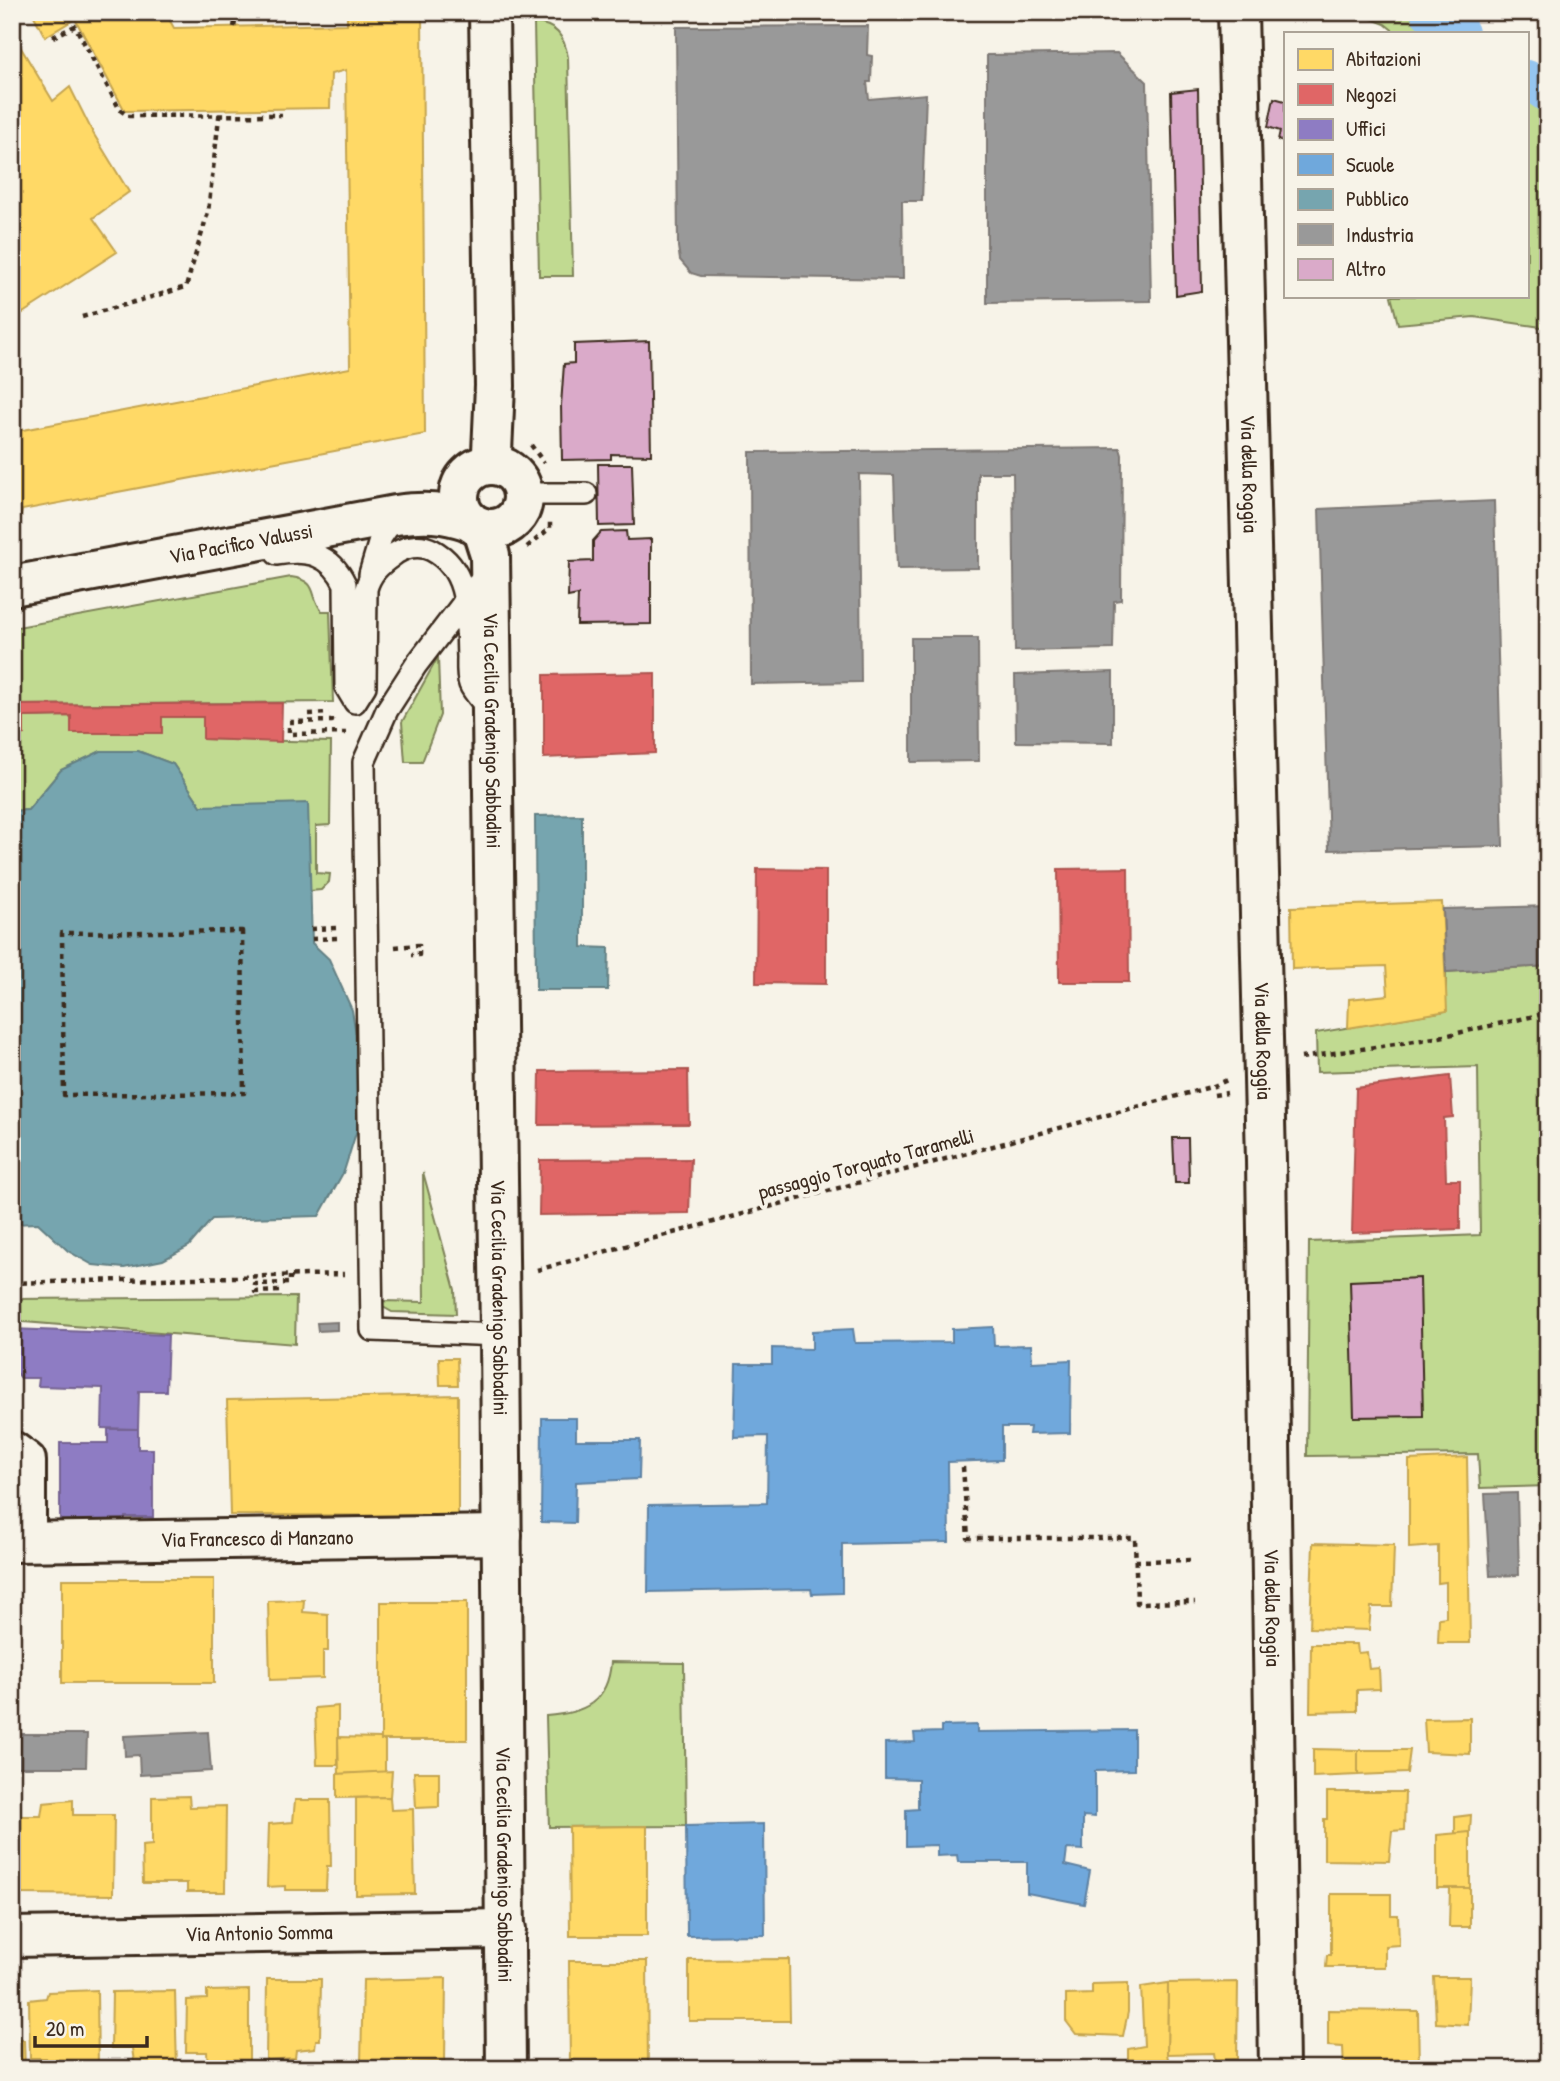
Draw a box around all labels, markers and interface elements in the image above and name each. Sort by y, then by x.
legend [1284,32,1528,298]
text: Abitazioni [1346,44,1421,73]
text: Negozi [1346,80,1397,109]
text: Uffici [1346,114,1386,143]
text: Scuole [1346,150,1395,179]
text: Pubblico [1346,184,1409,213]
text: Industria [1346,220,1413,249]
text: Altro [1346,254,1386,283]
street label: Via della Roggia [1234,415,1266,533]
street label: Via Pacifico Valussi [167,516,315,571]
street label: Via Cecilia Gradenigo Sabbadini [477,612,509,849]
street label: Via della Roggia [1248,981,1280,1100]
street label: passaggio Torquato Taramelli [755,1121,977,1206]
street label: Via Cecilia Gradenigo Sabbadini [484,1179,516,1416]
street label: Via Francesco di Manzano [160,1522,353,1554]
street label: Via della Roggia [1258,1548,1288,1667]
street label: Via Cecilia Gradenigo Sabbadini [489,1746,520,1983]
street label: Via Antonio Somma [185,1917,333,1948]
scale bar [35,2004,147,2048]
text: 20 m [46,2014,84,2043]

